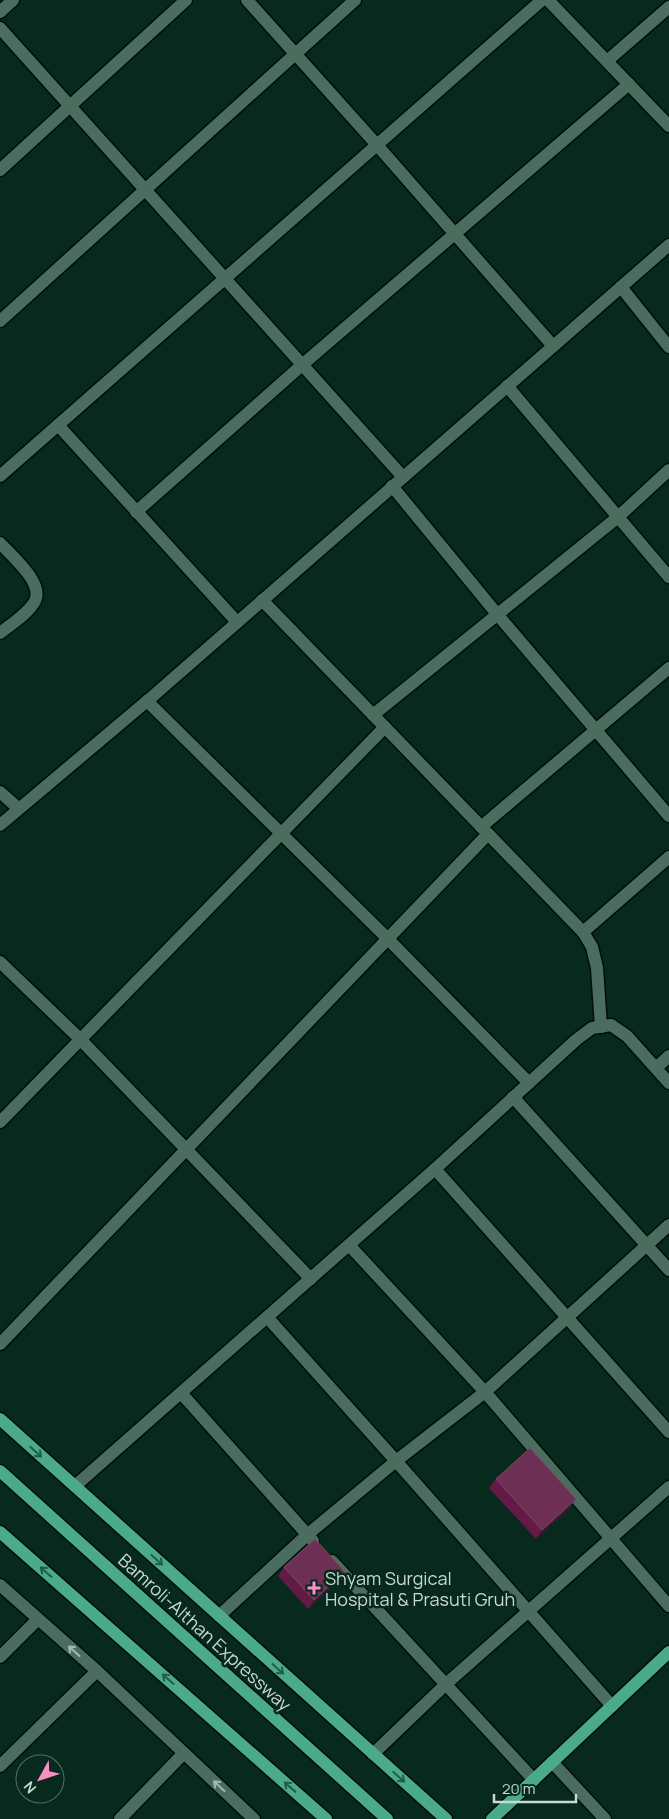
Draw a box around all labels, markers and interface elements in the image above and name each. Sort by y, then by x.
one-way arrow [30,1446,43,1457]
street label: Bamroli-Althan Expressway [113,1548,297,1716]
one-way arrow [151,1554,164,1566]
one-way arrow [39,1566,52,1578]
place label: Shyam Surgical Hospital & Prasuti Gruh [325,1566,515,1611]
marker: Shyam Surgical Hospital & Prasuti Gruh [307,1581,321,1595]
one-way arrow [68,1645,81,1657]
one-way arrow [272,1663,285,1675]
one-way arrow [161,1674,174,1685]
north arrow [15,1754,65,1804]
one-way arrow [393,1771,406,1783]
scale bar [494,1772,576,1804]
text: N [19,1778,40,1798]
text: 20 m [502,1778,535,1799]
one-way arrow [212,1780,225,1792]
one-way arrow [283,1781,296,1793]

